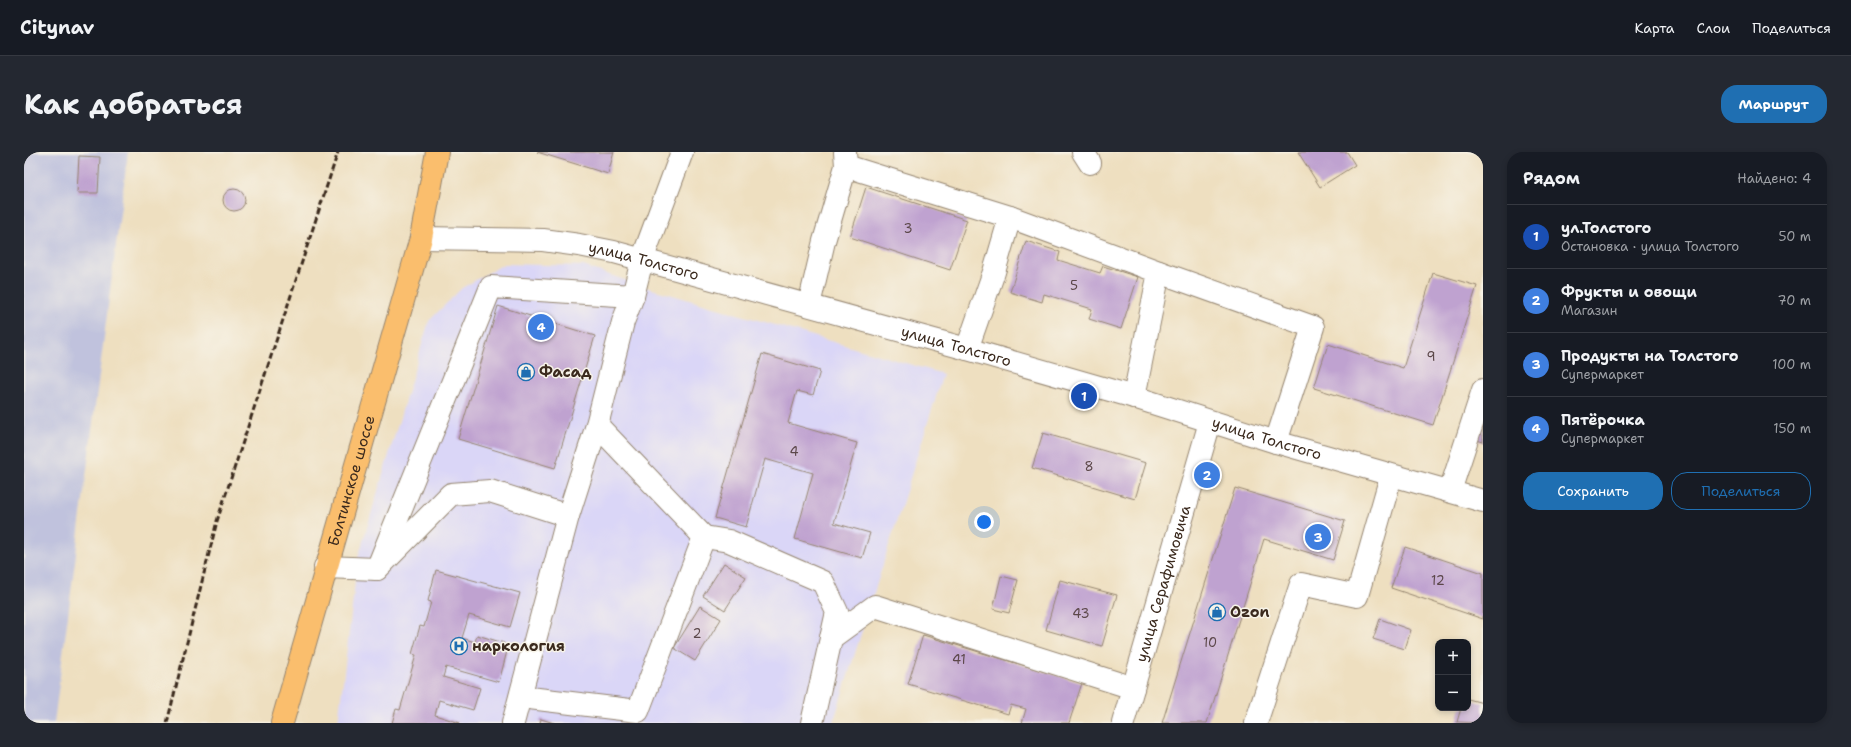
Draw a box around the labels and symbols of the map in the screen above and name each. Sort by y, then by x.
house number: 3 [903,220,913,237]
street label: улица Толстого [587,237,701,285]
house number: 5 [1070,277,1078,294]
pin: 4 [528,312,554,342]
street label: улица Толстого [899,321,1014,371]
house number: 9 [1426,348,1436,365]
shop icon: Фасад [516,362,536,382]
place label: Фасад [539,362,592,382]
pin: 1 [1071,381,1097,411]
street label: улица Толстого [1209,412,1324,464]
street label: Болтинское шоссе [323,413,380,549]
house number: 4 [789,443,799,460]
house number: 8 [1084,458,1094,475]
pin: 2 [1194,460,1220,490]
street label: улица Серафимовича [1131,502,1196,665]
your location [974,512,994,532]
pin: 3 [1305,522,1331,552]
house number: 12 [1431,572,1445,589]
shop icon: Ozon [1207,602,1227,622]
place label: Ozon [1230,602,1270,622]
house number: 43 [1072,605,1090,622]
house number: 2 [692,625,702,642]
house number: 10 [1203,634,1217,651]
hospital icon: наркология [449,636,469,656]
place label: наркология [472,636,565,656]
house number: 41 [952,651,966,668]

